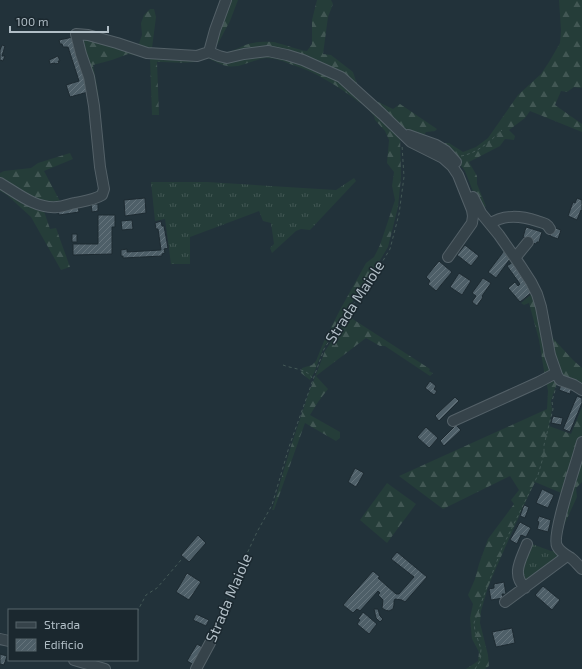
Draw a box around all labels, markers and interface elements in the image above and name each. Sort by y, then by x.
scale bar [10,8,108,34]
text: 100 m [16,14,48,28]
street label: Strada Maiole [321,257,387,346]
street label: Strada Maiole [201,551,255,645]
legend [8,609,138,661]
text: Strada [44,617,80,631]
text: Edificio [44,637,84,651]

